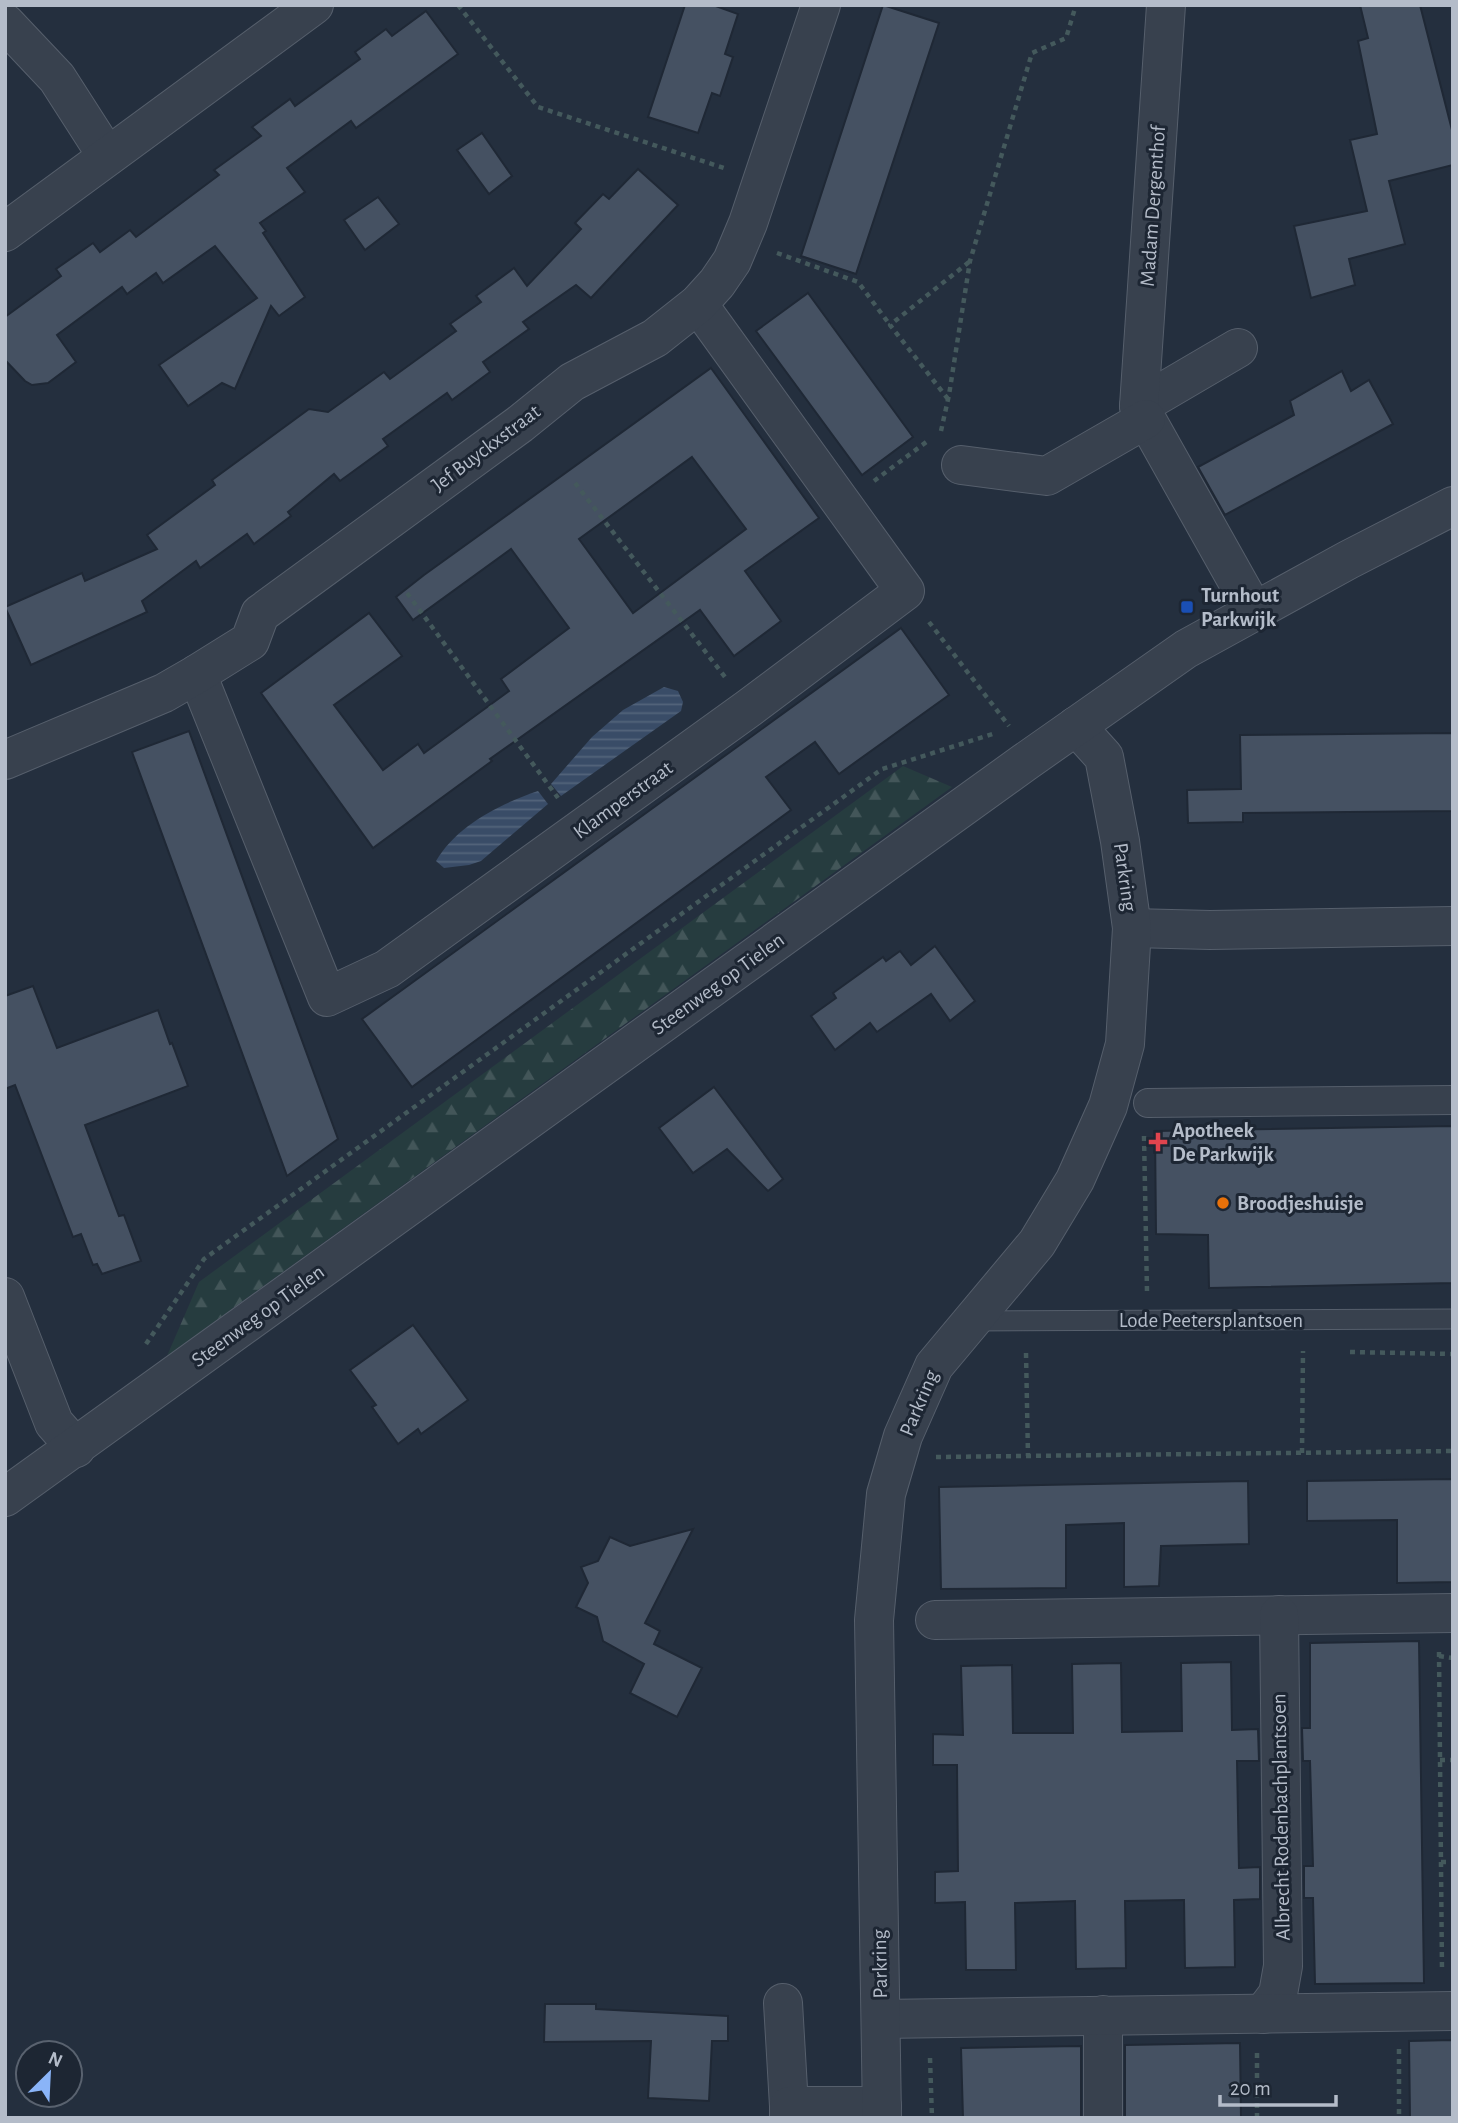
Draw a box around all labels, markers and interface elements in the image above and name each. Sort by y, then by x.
street label: Madam Dergenthof [1137,123,1169,287]
street label: Jef Buyckxstraat [428,400,544,495]
place label: Turnhout Parkwijk [1201,585,1279,630]
marker: Turnhout Parkwijk [1179,599,1195,615]
street label: Klamperstraat [569,757,677,843]
street label: Parkring [1110,841,1140,913]
street label: Steenweg op Tielen [648,929,788,1039]
place label: Apotheek De Parkwijk [1172,1120,1274,1165]
marker: Apotheek De Parkwijk [1150,1134,1166,1150]
place label: Broodjeshuisje [1237,1193,1364,1214]
marker: Broodjeshuisje [1215,1195,1231,1211]
street label: Steenweg op Tielen [188,1261,328,1371]
street label: Lode Peetersplantsoen [1119,1310,1303,1331]
street label: Parkring [896,1366,942,1439]
street label: Albrecht Rodenbachplantsoen [1268,1693,1294,1941]
street label: Parkring [869,1928,891,1999]
north arrow [14,2039,84,2109]
text: N [45,2048,65,2071]
scale bar [1220,2064,1336,2108]
text: 20 m [1230,2078,1271,2099]

